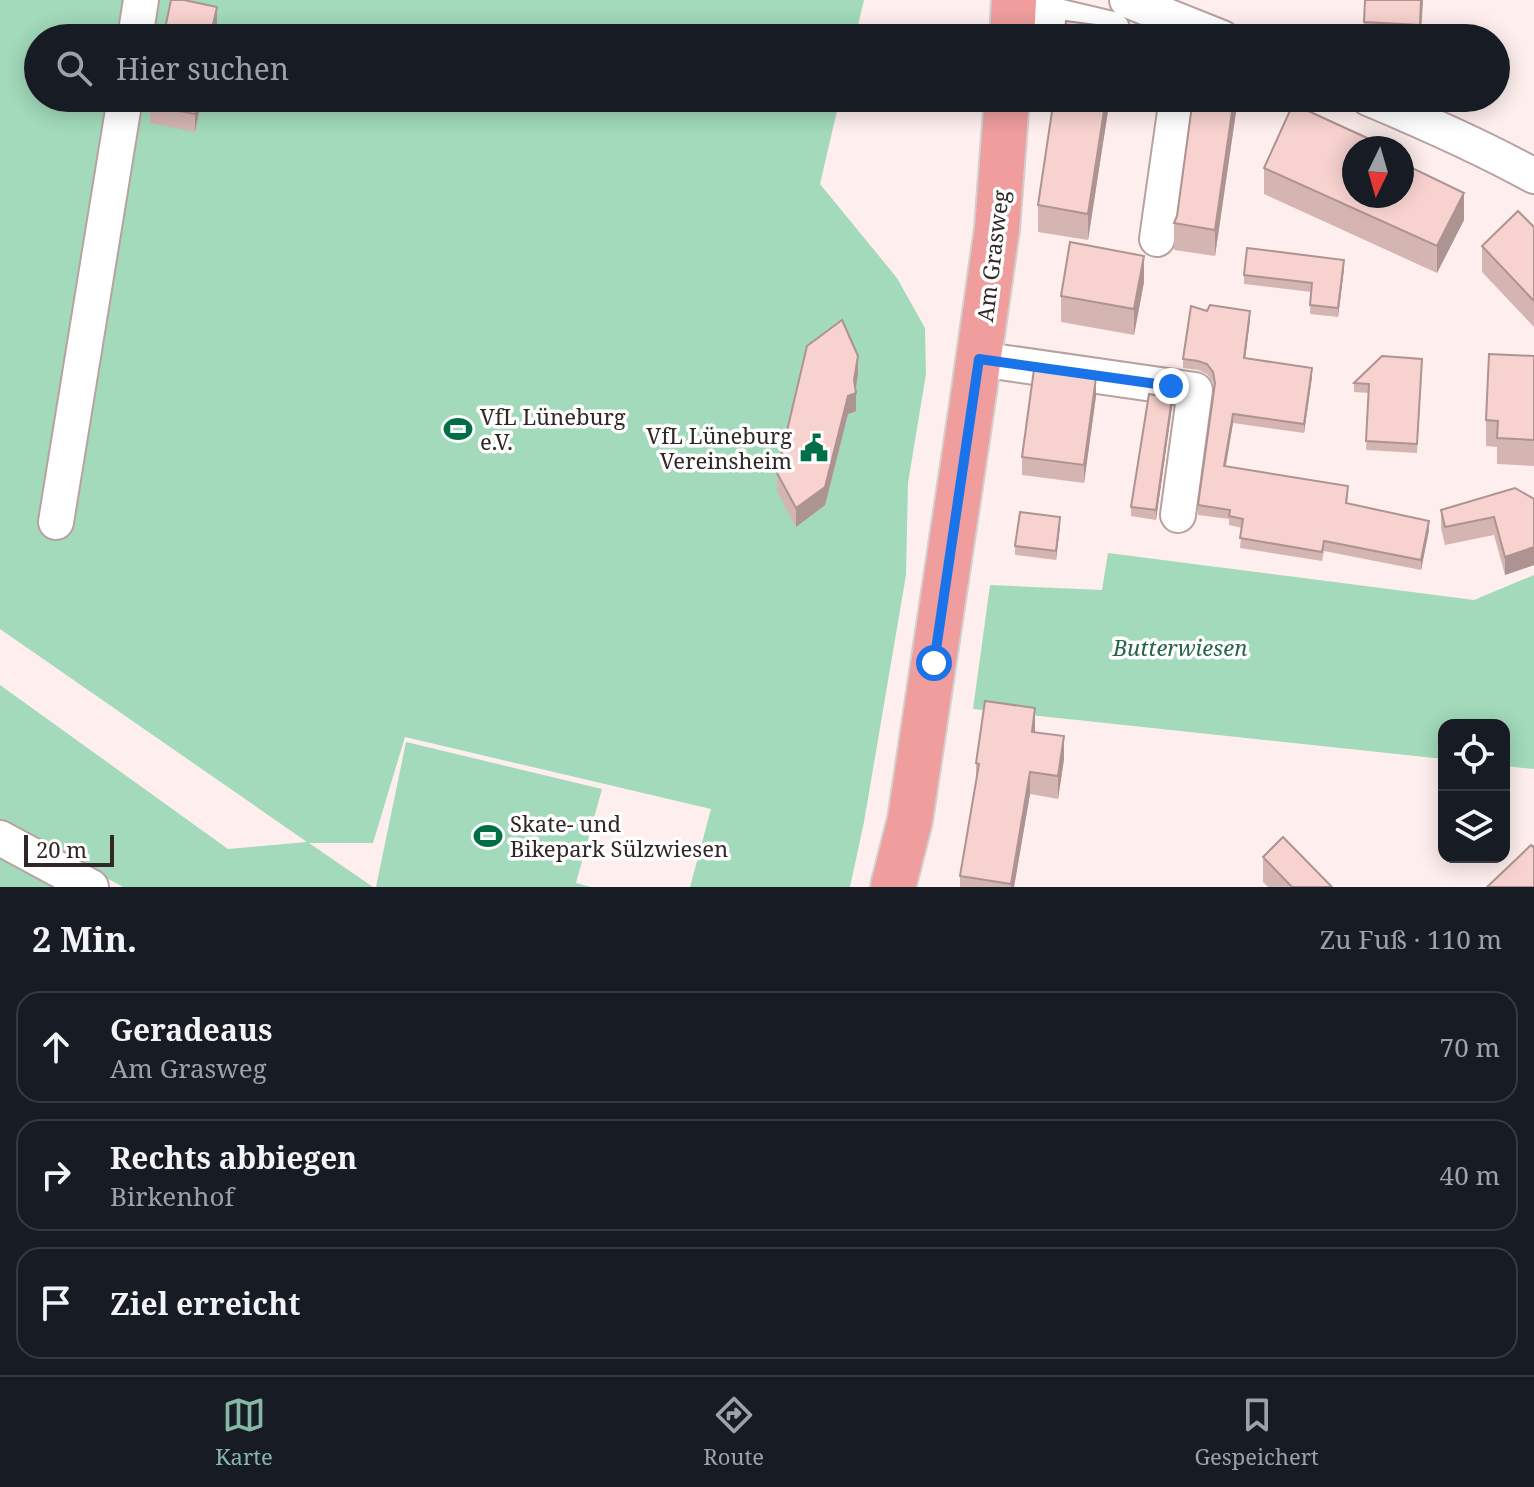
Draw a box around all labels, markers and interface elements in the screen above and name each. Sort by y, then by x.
search box [24,24,1510,112]
icon: search [52,46,96,90]
text: Hier suchen [116,48,289,89]
north arrow [1342,136,1414,208]
street label: Am Grasweg [969,188,1015,324]
route end [1153,368,1189,404]
place label: VfL Lüneburg e.V. [480,401,626,456]
sports icon: VfL Lüneburg e.V. [443,414,473,444]
place label: VfL Lüneburg Vereinsheim [646,420,792,475]
public building icon: VfL Lüneburg Vereinsheim [799,433,829,463]
park label: Butterwiesen [1112,632,1247,662]
route start [916,645,952,681]
map controls [1438,719,1510,863]
button: locate [1438,719,1510,791]
button: layers [1438,791,1510,863]
place label: Skate- und Bikepark Sülzwiesen [510,808,728,863]
sports icon: Skate- und Bikepark Sülzwiesen [473,821,503,851]
scale bar [24,831,114,867]
text: 20 m [36,834,87,864]
text: 2 Min. [32,916,137,962]
text: Zu Fuß · 110 m [1320,921,1502,957]
text: Geradeaus [110,1009,272,1050]
icon: ahead [34,1025,78,1069]
text: 70 m [1440,1029,1500,1065]
text: Am Grasweg [110,1050,267,1086]
text: Rechts abbiegen [110,1137,357,1178]
icon: right [34,1153,78,1197]
text: 40 m [1440,1157,1500,1193]
text: Birkenhof [110,1178,234,1214]
icon: arrive [34,1281,78,1325]
text: Ziel erreicht [110,1283,300,1324]
tab: Karte [215,1393,273,1471]
tab: Route [703,1393,764,1471]
tab: Gespeichert [1194,1393,1319,1471]

